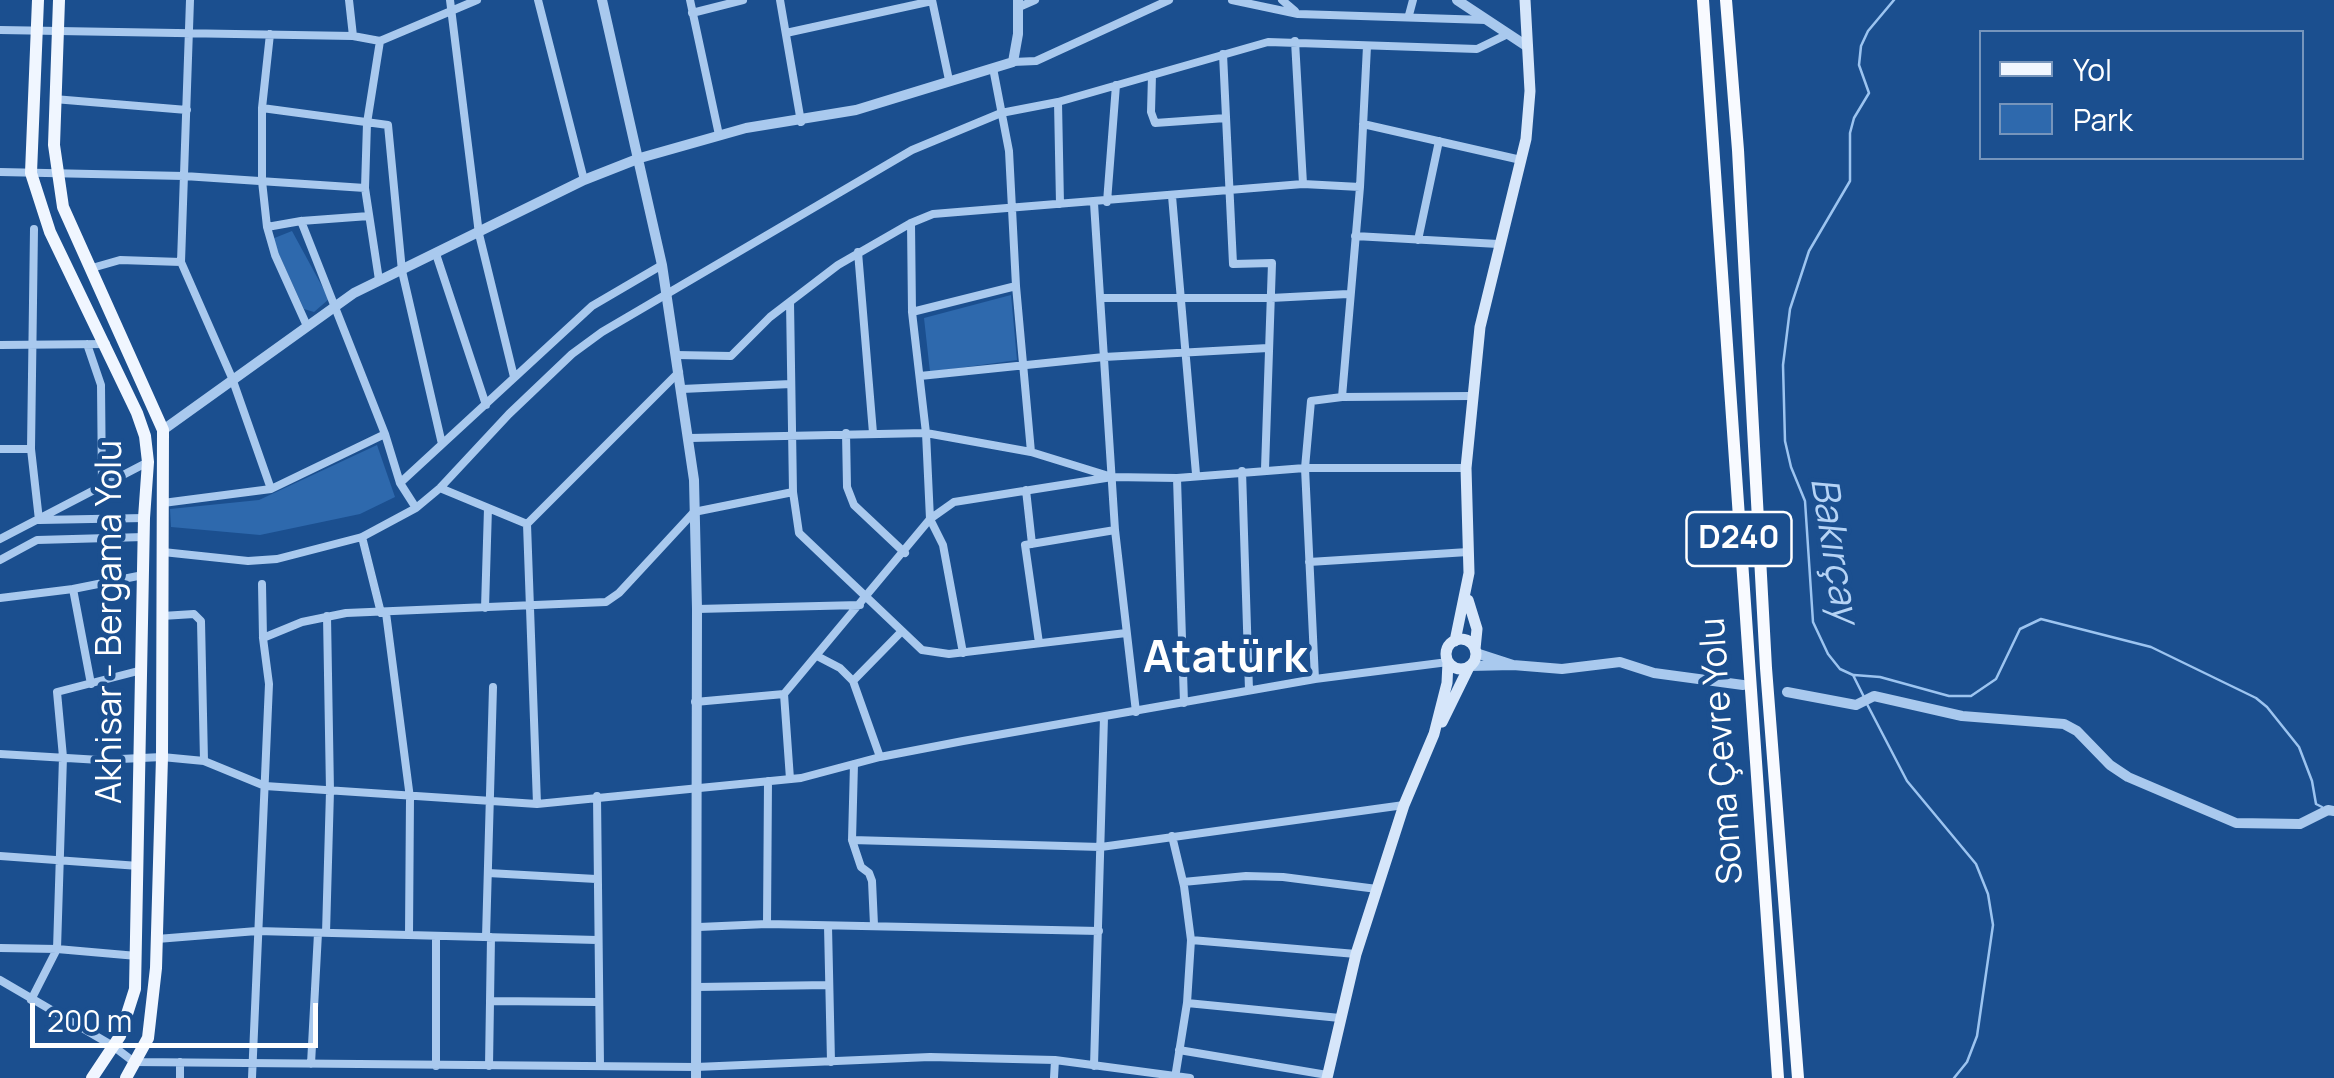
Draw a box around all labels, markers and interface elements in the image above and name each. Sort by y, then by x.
legend [1979,30,2304,160]
text: Yol [2073,49,2112,90]
text: Park [2073,99,2133,140]
street label: Akhisar - Bergama Yolu [90,440,132,804]
water label: Bakırçay [1799,474,1867,626]
road number: D240 [1686,512,1792,566]
street label: Soma Çevre Yolu [1693,616,1753,886]
district label: Atatürk [1143,632,1307,686]
scale bar [35,983,322,1045]
text: 200 m [47,1000,132,1041]

